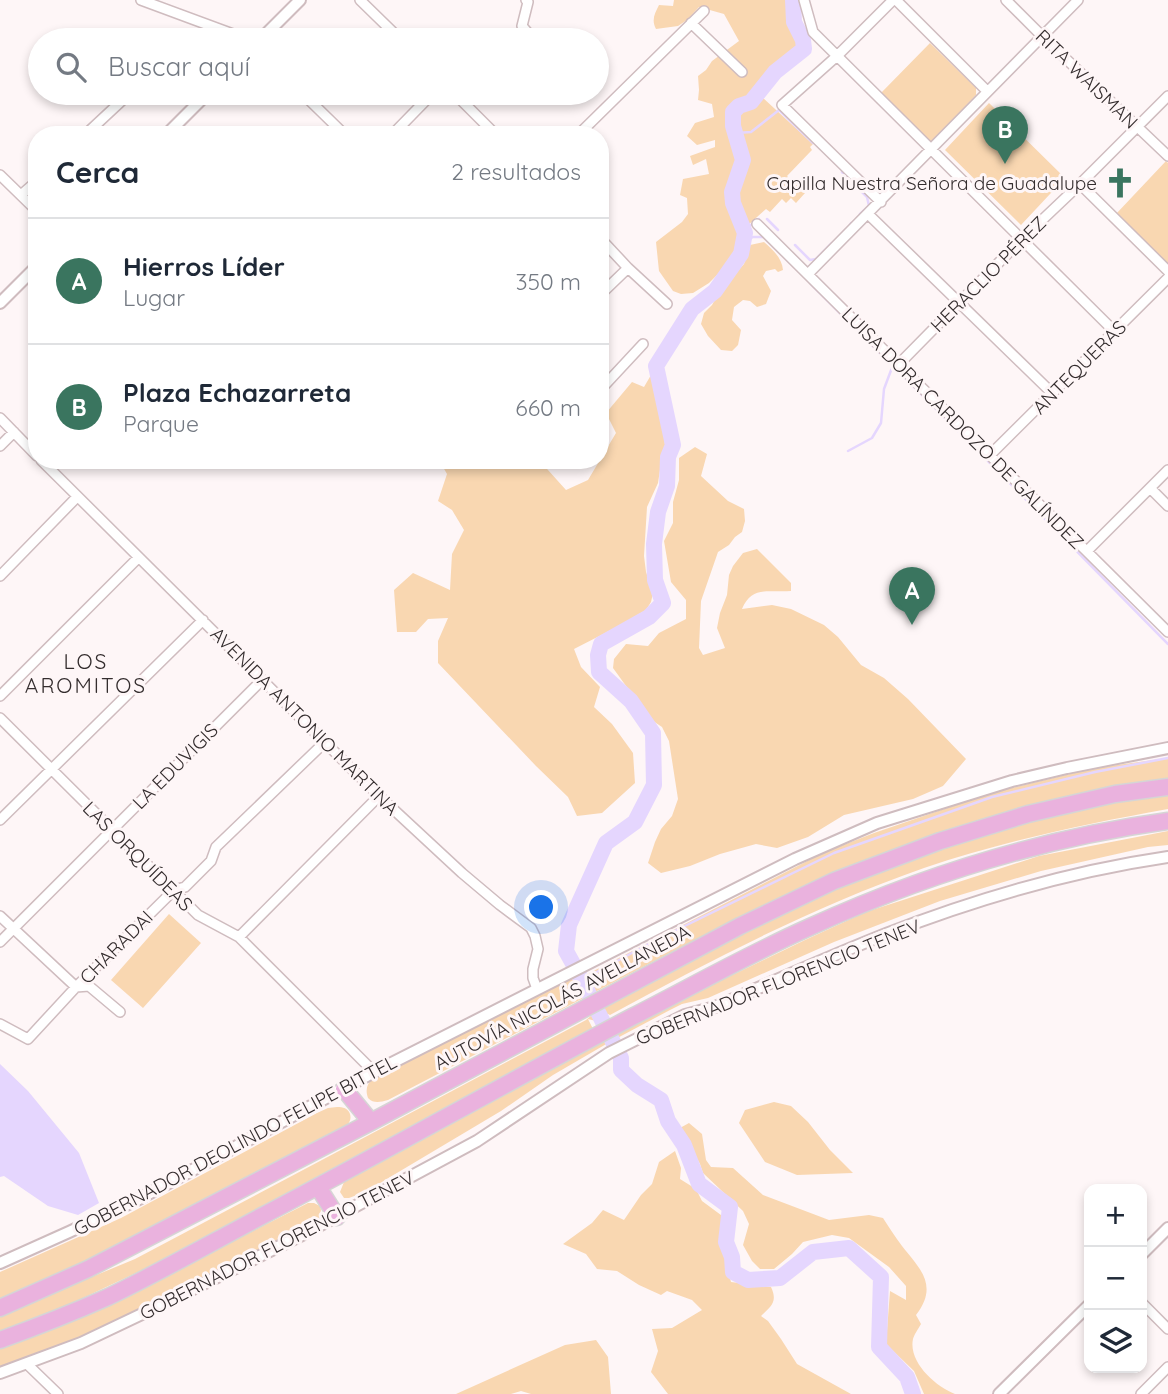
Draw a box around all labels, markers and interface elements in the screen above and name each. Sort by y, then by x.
street label: RITA WAISMAN [1031,24,1143,134]
search box [28,28,609,105]
icon: search [52,48,90,86]
text: Buscar aquí [108,50,250,83]
pin: B [982,106,1028,164]
text: Cerca [56,153,139,191]
text: 2 resultados [451,157,581,186]
church icon: Capilla Nuestra Señora de Guadalupe [1103,166,1137,200]
place label: Capilla Nuestra Señora de Guadalupe [767,171,1097,195]
street label: HERACLIO PÉREZ [925,211,1051,337]
text: Hierros Líder [123,250,285,283]
text: A [72,267,86,296]
text: 350 m [515,267,581,296]
text: Lugar [123,283,185,312]
street label: LUISA DORA CARDOZO DE GALÍNDEZ [837,302,1089,554]
street label: ANTEQUERAS [1027,315,1131,419]
text: Plaza Echazarreta [123,376,351,409]
text: B [71,393,87,422]
text: 660 m [515,393,581,422]
text: Parque [123,409,199,438]
pin: A [889,567,935,625]
street label: AVENIDA ANTONIO MARTINA [206,622,404,820]
district label: LOS AROMITOS [25,648,147,698]
street label: LA EDUVIGIS [127,718,223,814]
street label: LAS ORQUÍDEAS [78,796,198,916]
your location [524,890,558,924]
street label: CHARADAI [74,905,158,989]
street label: GOBERNADOR FLORENCIO TENEV [632,914,924,1050]
street label: AUTOVÍA NICOLÁS AVELLANEDA [430,919,694,1075]
street label: GOBERNADOR DEOLINDO FELIPE BITTEL [69,1049,401,1241]
street label: GOBERNADOR FLORENCIO TENEV [136,1165,418,1325]
map controls [1084,1184,1147,1373]
button: + [1084,1184,1147,1247]
button: − [1084,1247,1147,1310]
button: layers [1084,1310,1147,1373]

